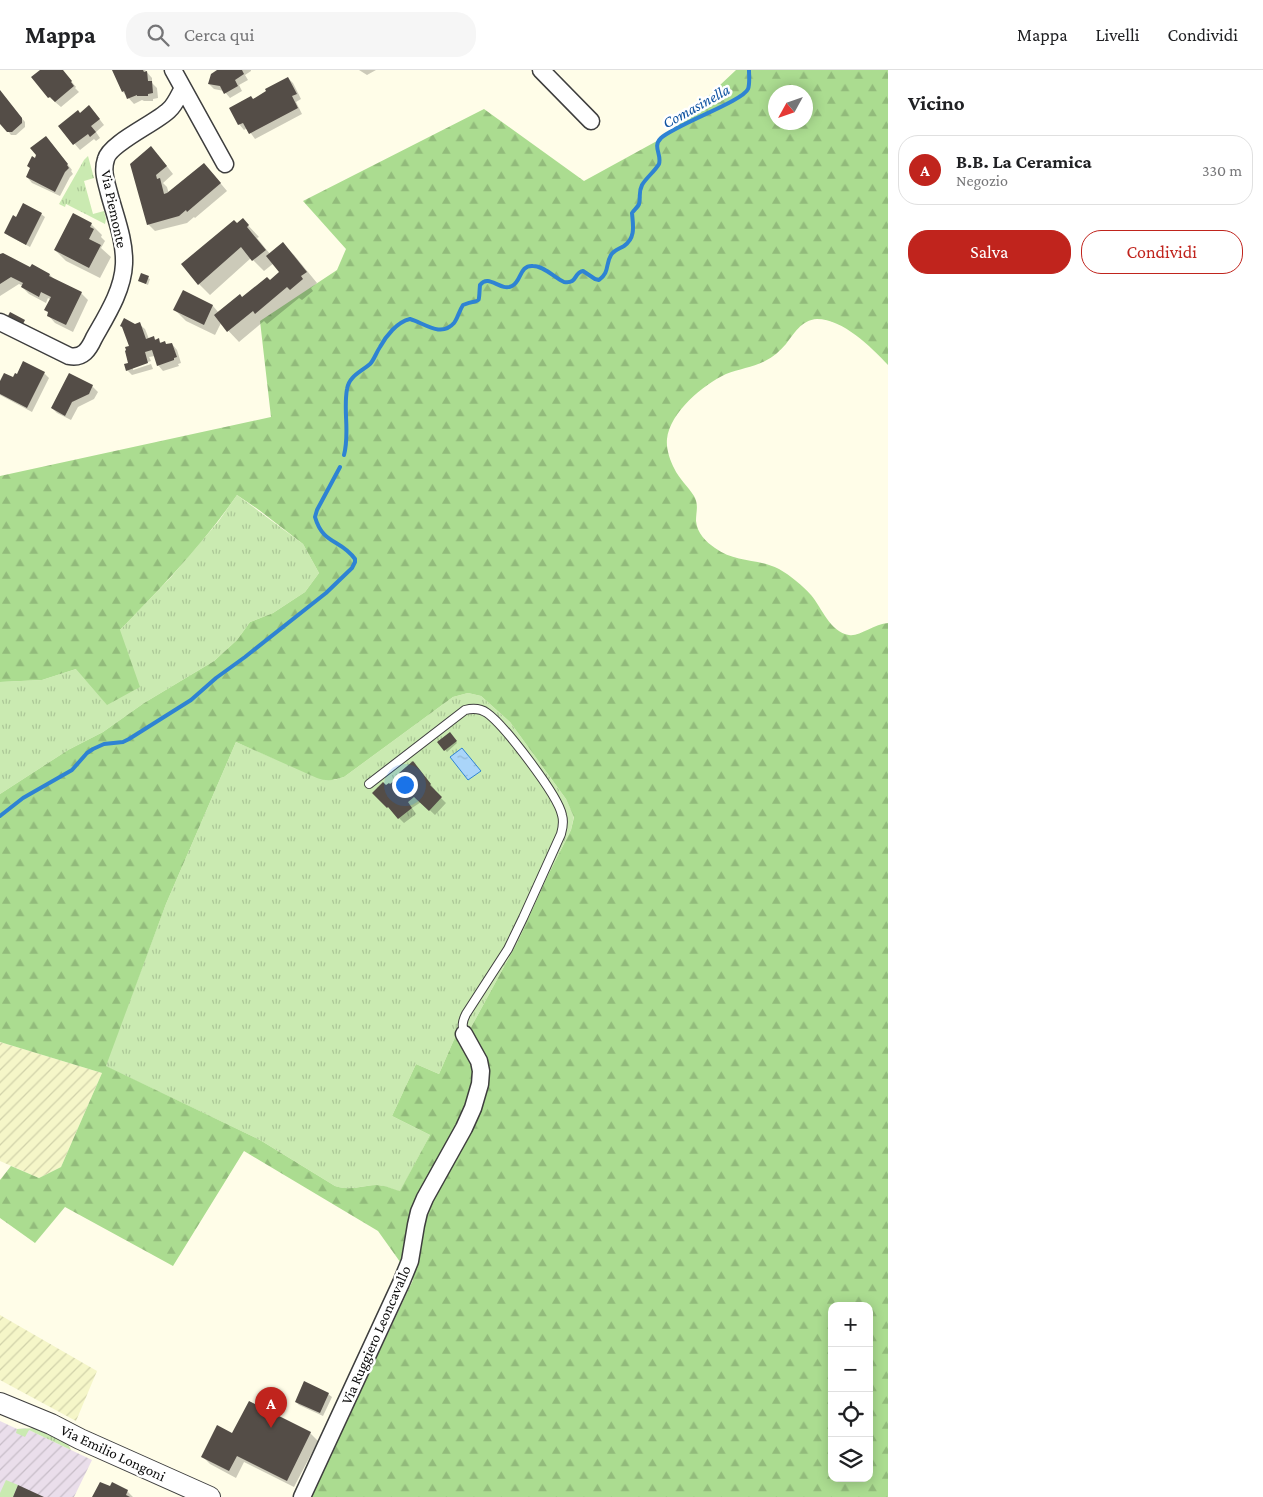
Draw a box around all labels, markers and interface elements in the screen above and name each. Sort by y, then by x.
search box [126,12,476,57]
text: Mappa [25,21,96,48]
icon: search [144,21,172,49]
text: Cerca qui [184,24,255,45]
text: Mappa [1017,25,1068,45]
text: Livelli [1096,25,1139,45]
text: Condividi [1167,25,1238,45]
water label: Comasinella [659,80,733,131]
north arrow [768,85,813,130]
text: Vicino [908,91,965,115]
text: B.B. La Ceramica [956,151,1092,172]
text: A [920,162,930,179]
text: 330 m [1202,162,1242,179]
street label: Via Piemonte [98,169,130,250]
text: Negozio [956,172,1008,189]
button: Salva [908,230,1071,274]
button: Condividi [1081,230,1243,274]
your location [392,772,418,798]
street label: Via Ruggiero Leoncavallo [338,1263,415,1407]
map controls [828,1302,873,1482]
button: + [828,1302,873,1347]
button: − [828,1347,873,1392]
pin: A [255,1387,287,1428]
button: locate [828,1392,873,1437]
street label: Via Emilio Longoni [58,1422,168,1485]
button: layers [828,1437,873,1482]

